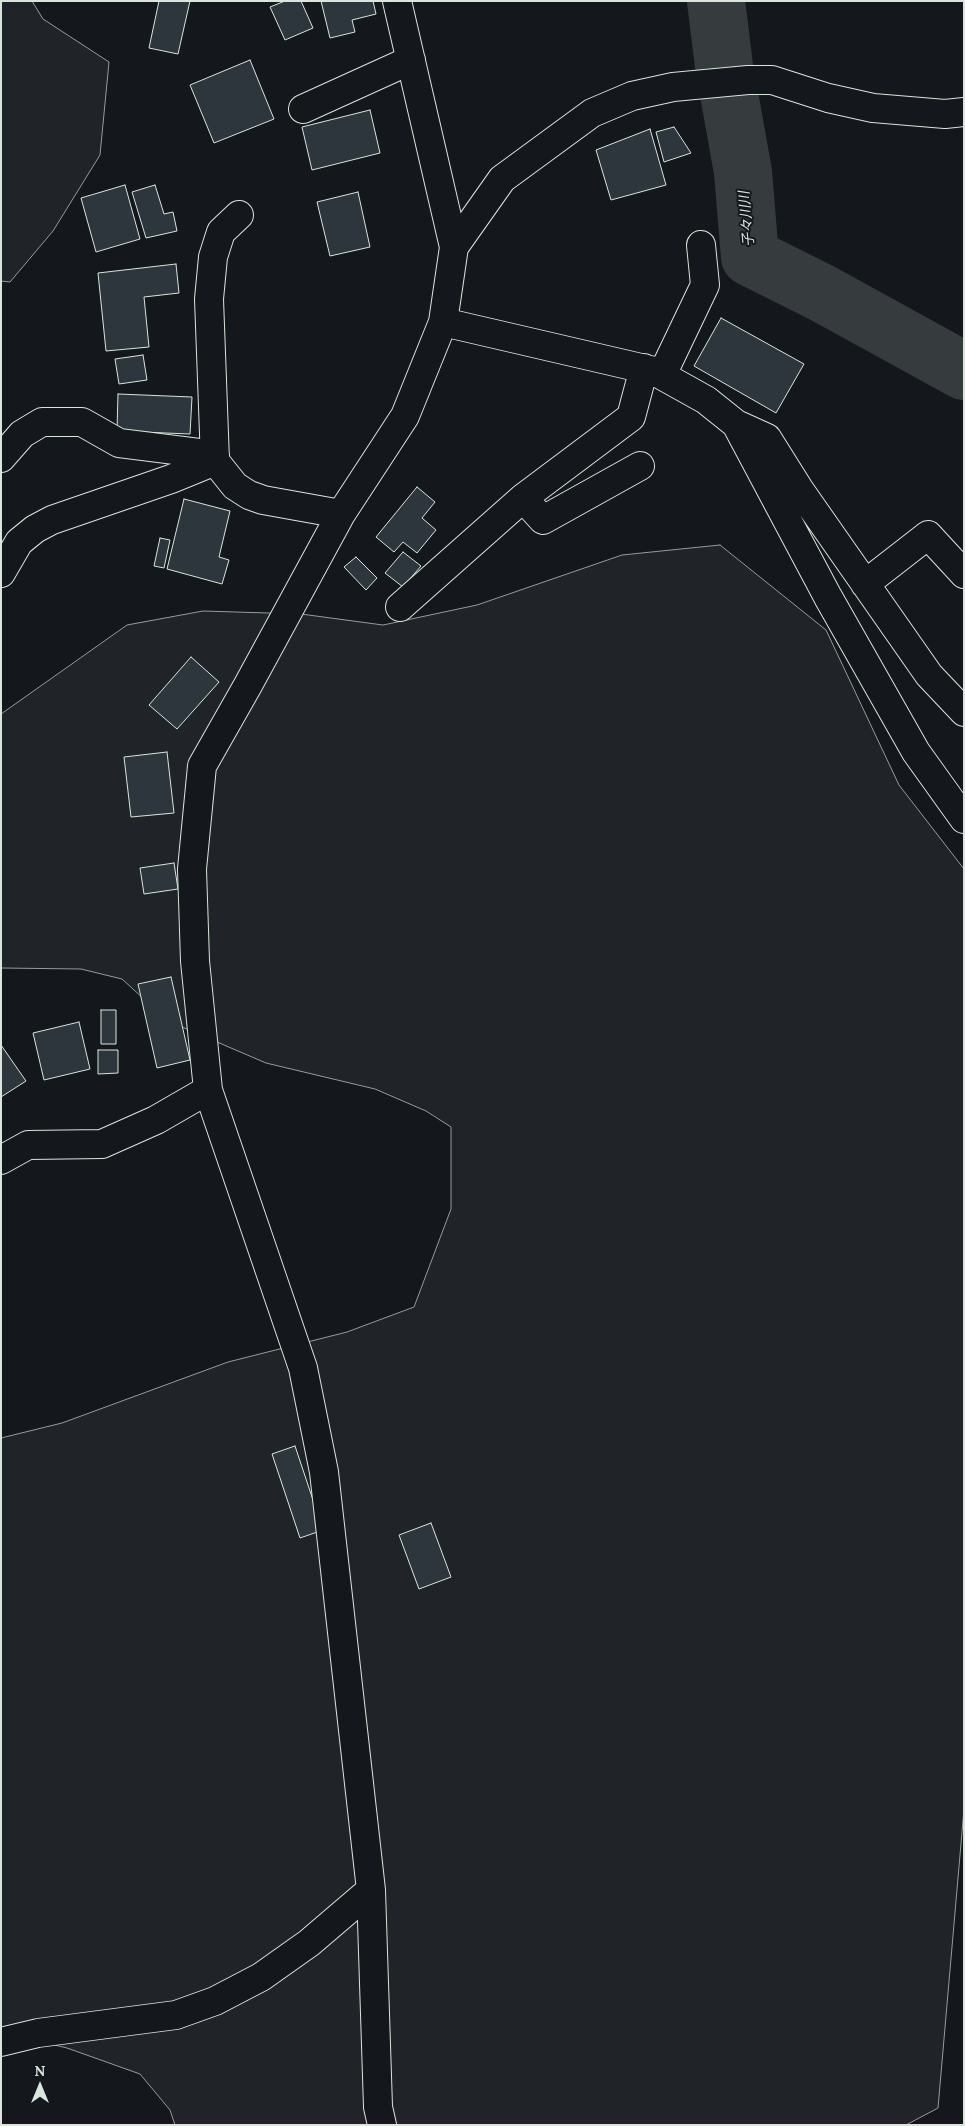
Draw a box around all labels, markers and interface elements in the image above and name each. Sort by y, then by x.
water label: 子々川川 [736,190,758,248]
north arrow [15,2061,65,2111]
text: N [35,2062,45,2080]

